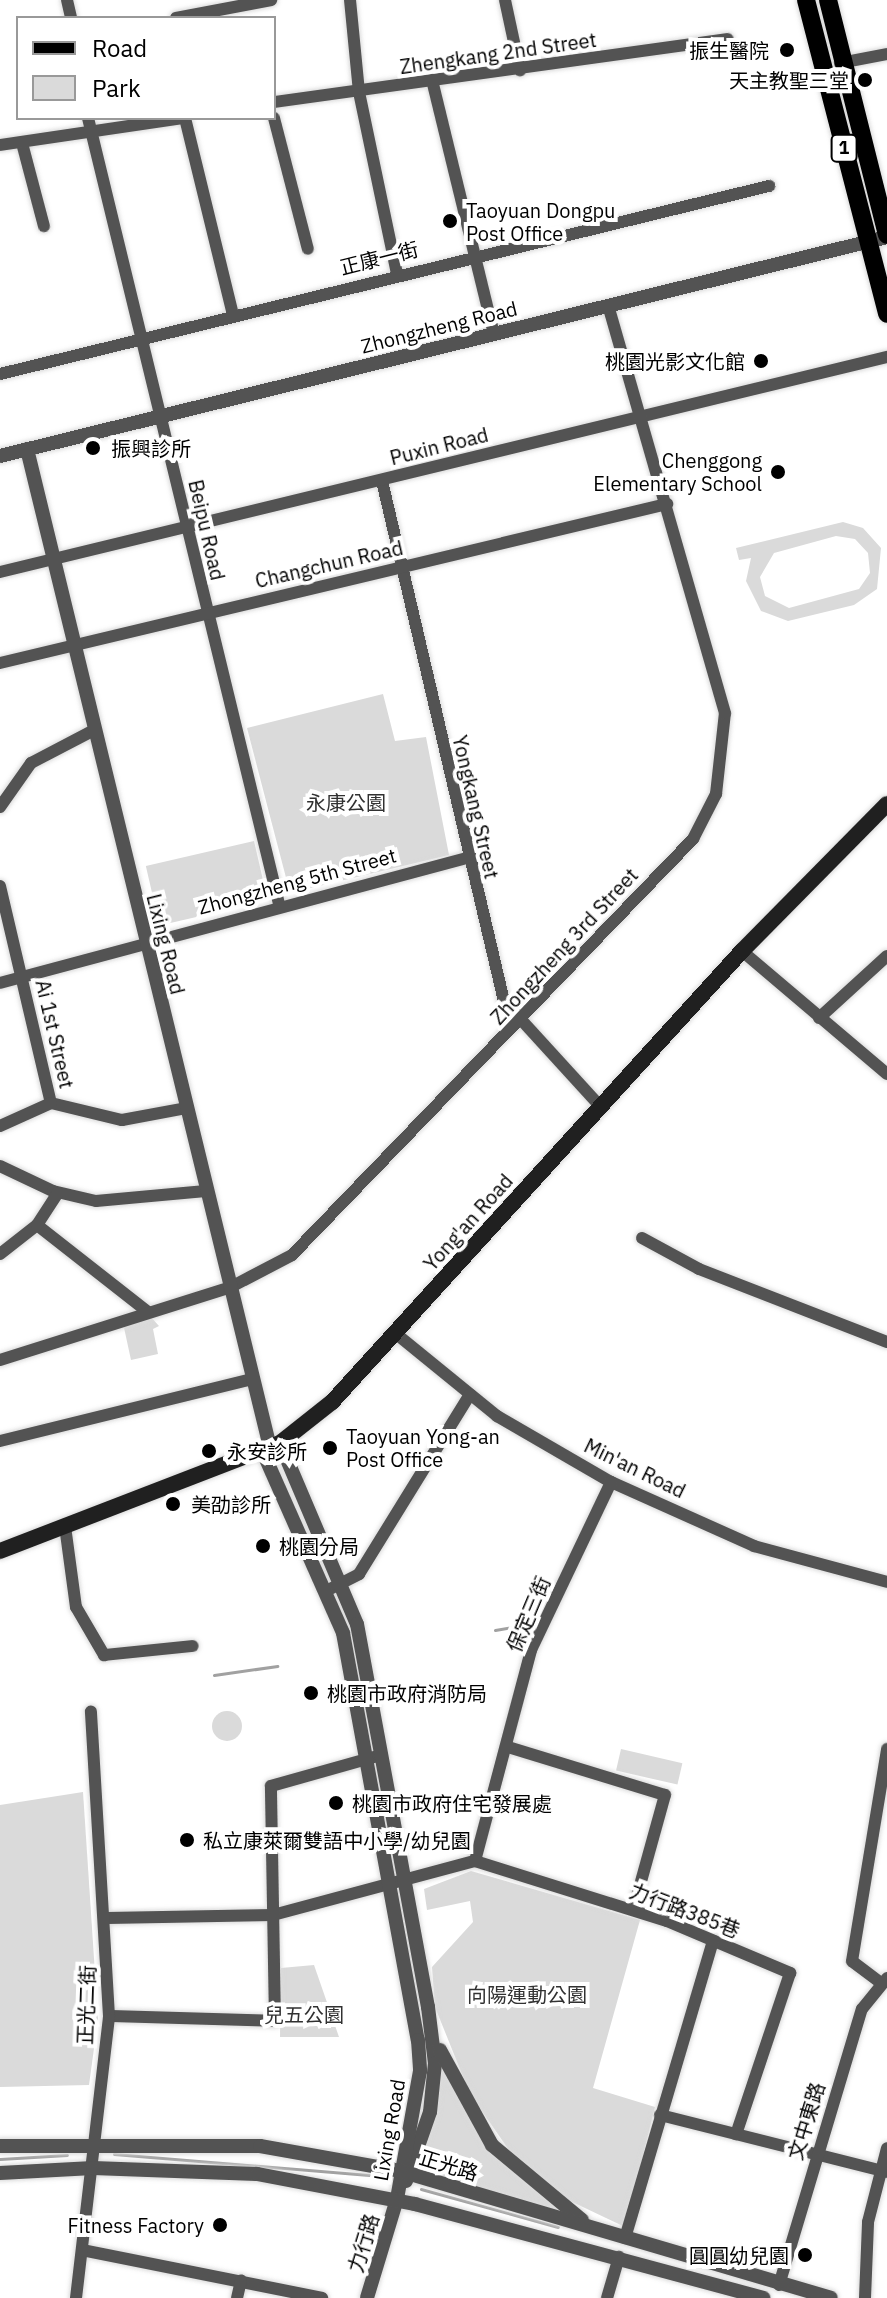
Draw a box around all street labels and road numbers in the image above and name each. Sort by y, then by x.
street label: Zhengkang 2nd Street [398,27,598,79]
road number: 1 [830,134,858,162]
street label: 正康一街 [337,237,421,279]
street label: Zhongzheng Road [358,296,520,358]
street label: Puxin Road [387,422,491,470]
street label: Beipu Road [184,477,230,583]
street label: Changchun Road [253,535,405,593]
street label: Yongkang Street [448,733,504,881]
street label: Zhongzheng 5th Street [195,843,399,919]
street label: Zhongzheng 3rd Street [485,863,643,1029]
street label: Lixing Road [142,891,190,997]
street label: Ai 1st Street [31,977,79,1091]
street label: Yong'an Road [418,1169,518,1275]
street label: Min'an Road [580,1433,690,1503]
street label: 保定三街 [501,1572,555,1656]
street label: 力行路385巷 [627,1878,743,1942]
street label: 正光二街 [73,1965,99,2045]
street label: Lixing Road [368,2077,410,2183]
street label: 文中東路 [783,2079,829,2163]
street label: 正光路 [417,2145,481,2185]
street label: 力行路 [343,2211,383,2275]

